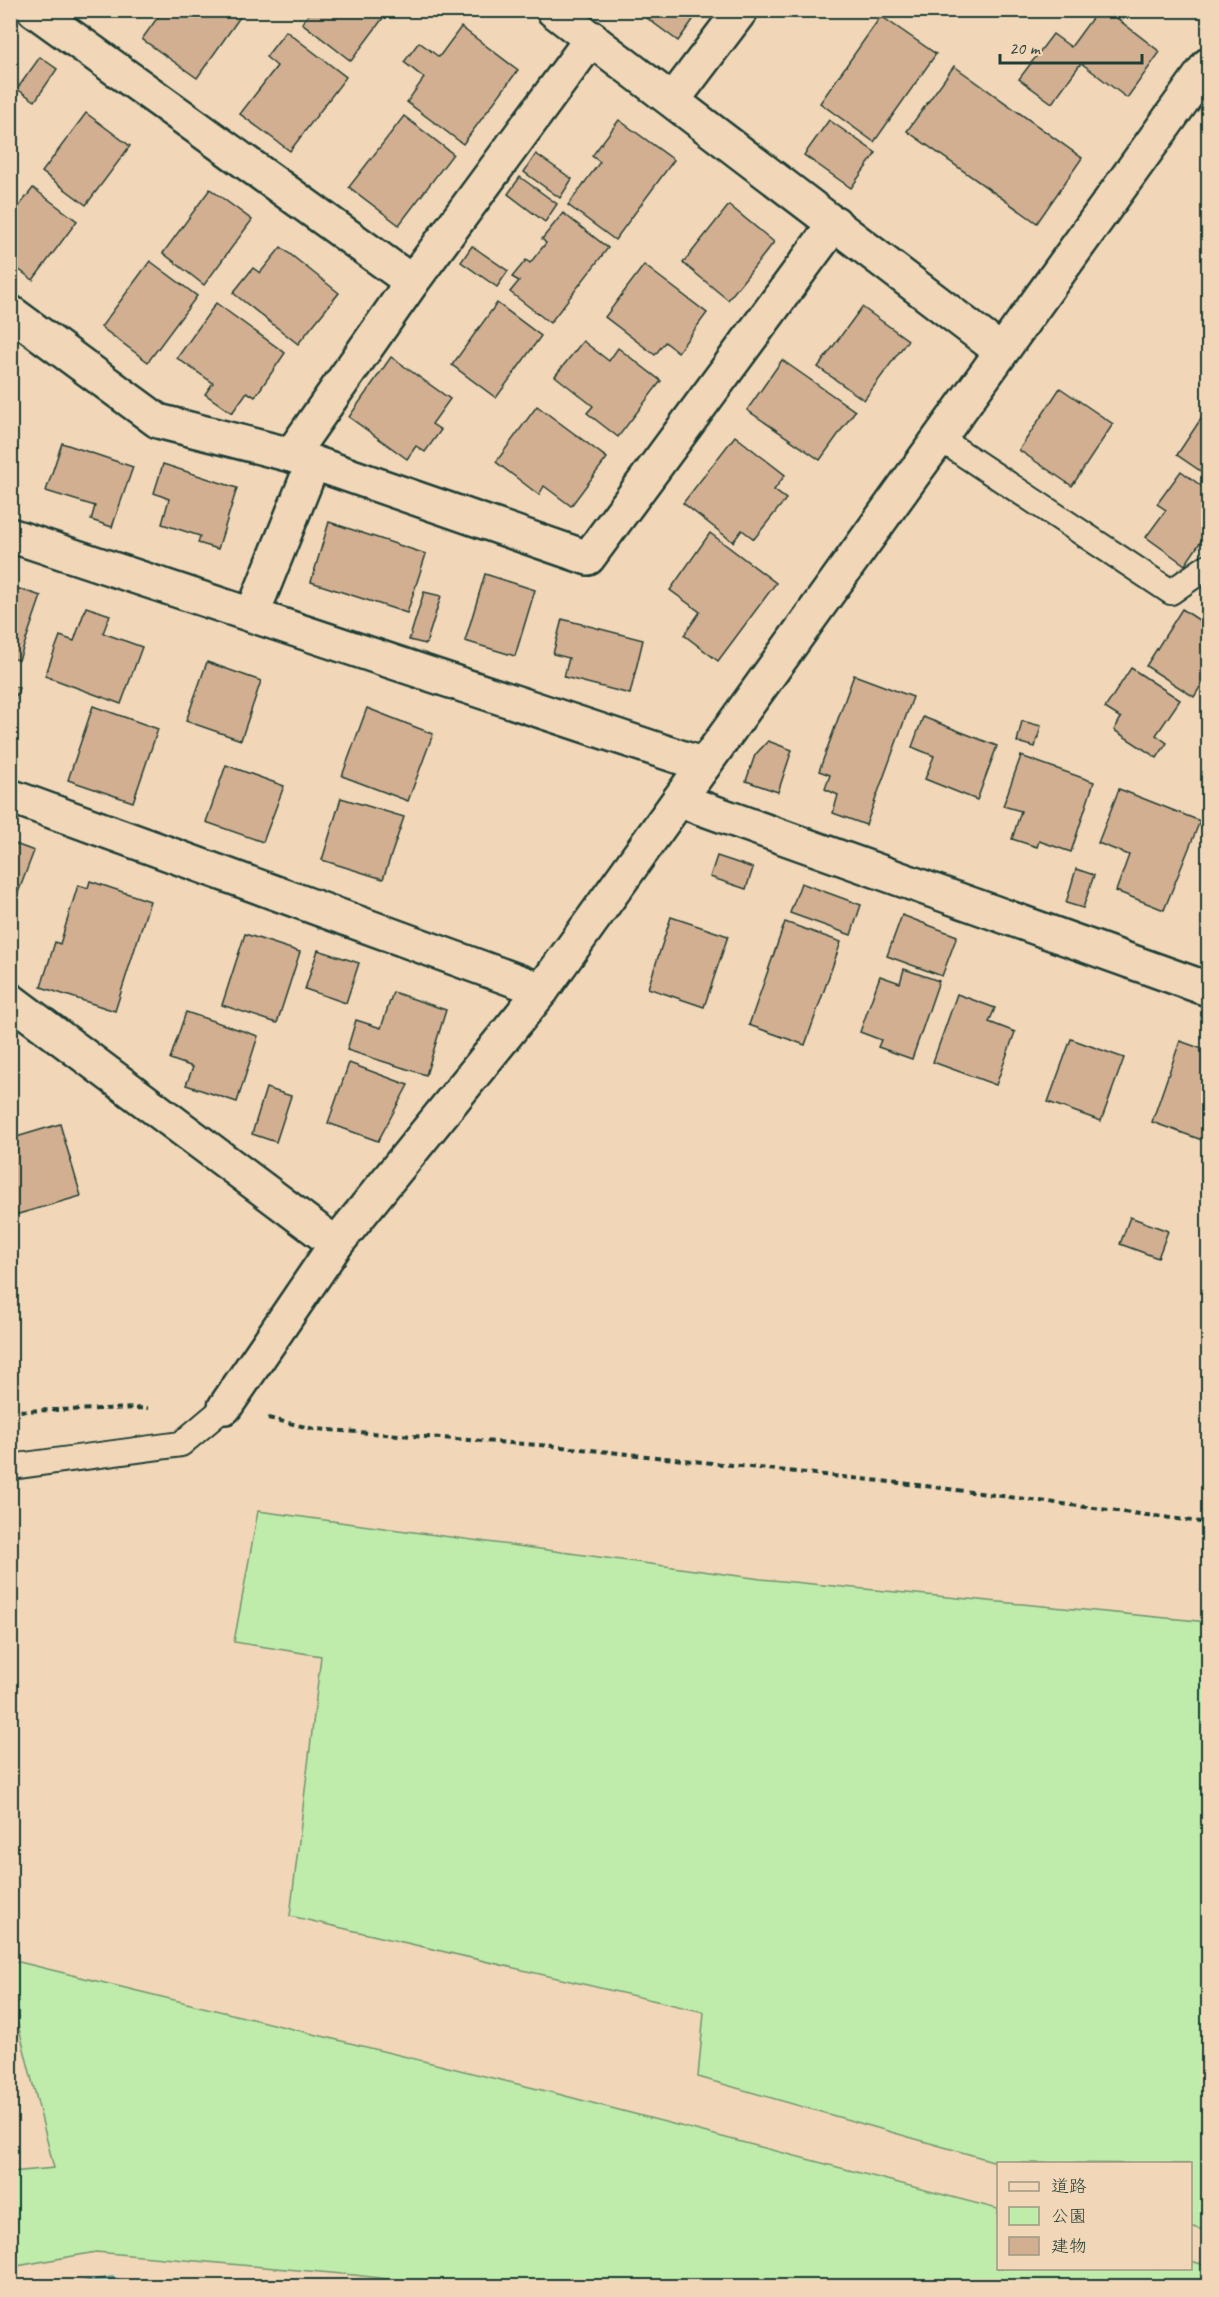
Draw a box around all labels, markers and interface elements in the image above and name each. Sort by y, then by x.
scale bar [1000,27,1142,65]
text: 20 m [1009,37,1042,59]
legend [997,2162,1192,2270]
text: 道路 [1051,2175,1087,2197]
text: 公園 [1051,2205,1087,2227]
text: 建物 [1051,2235,1087,2257]

